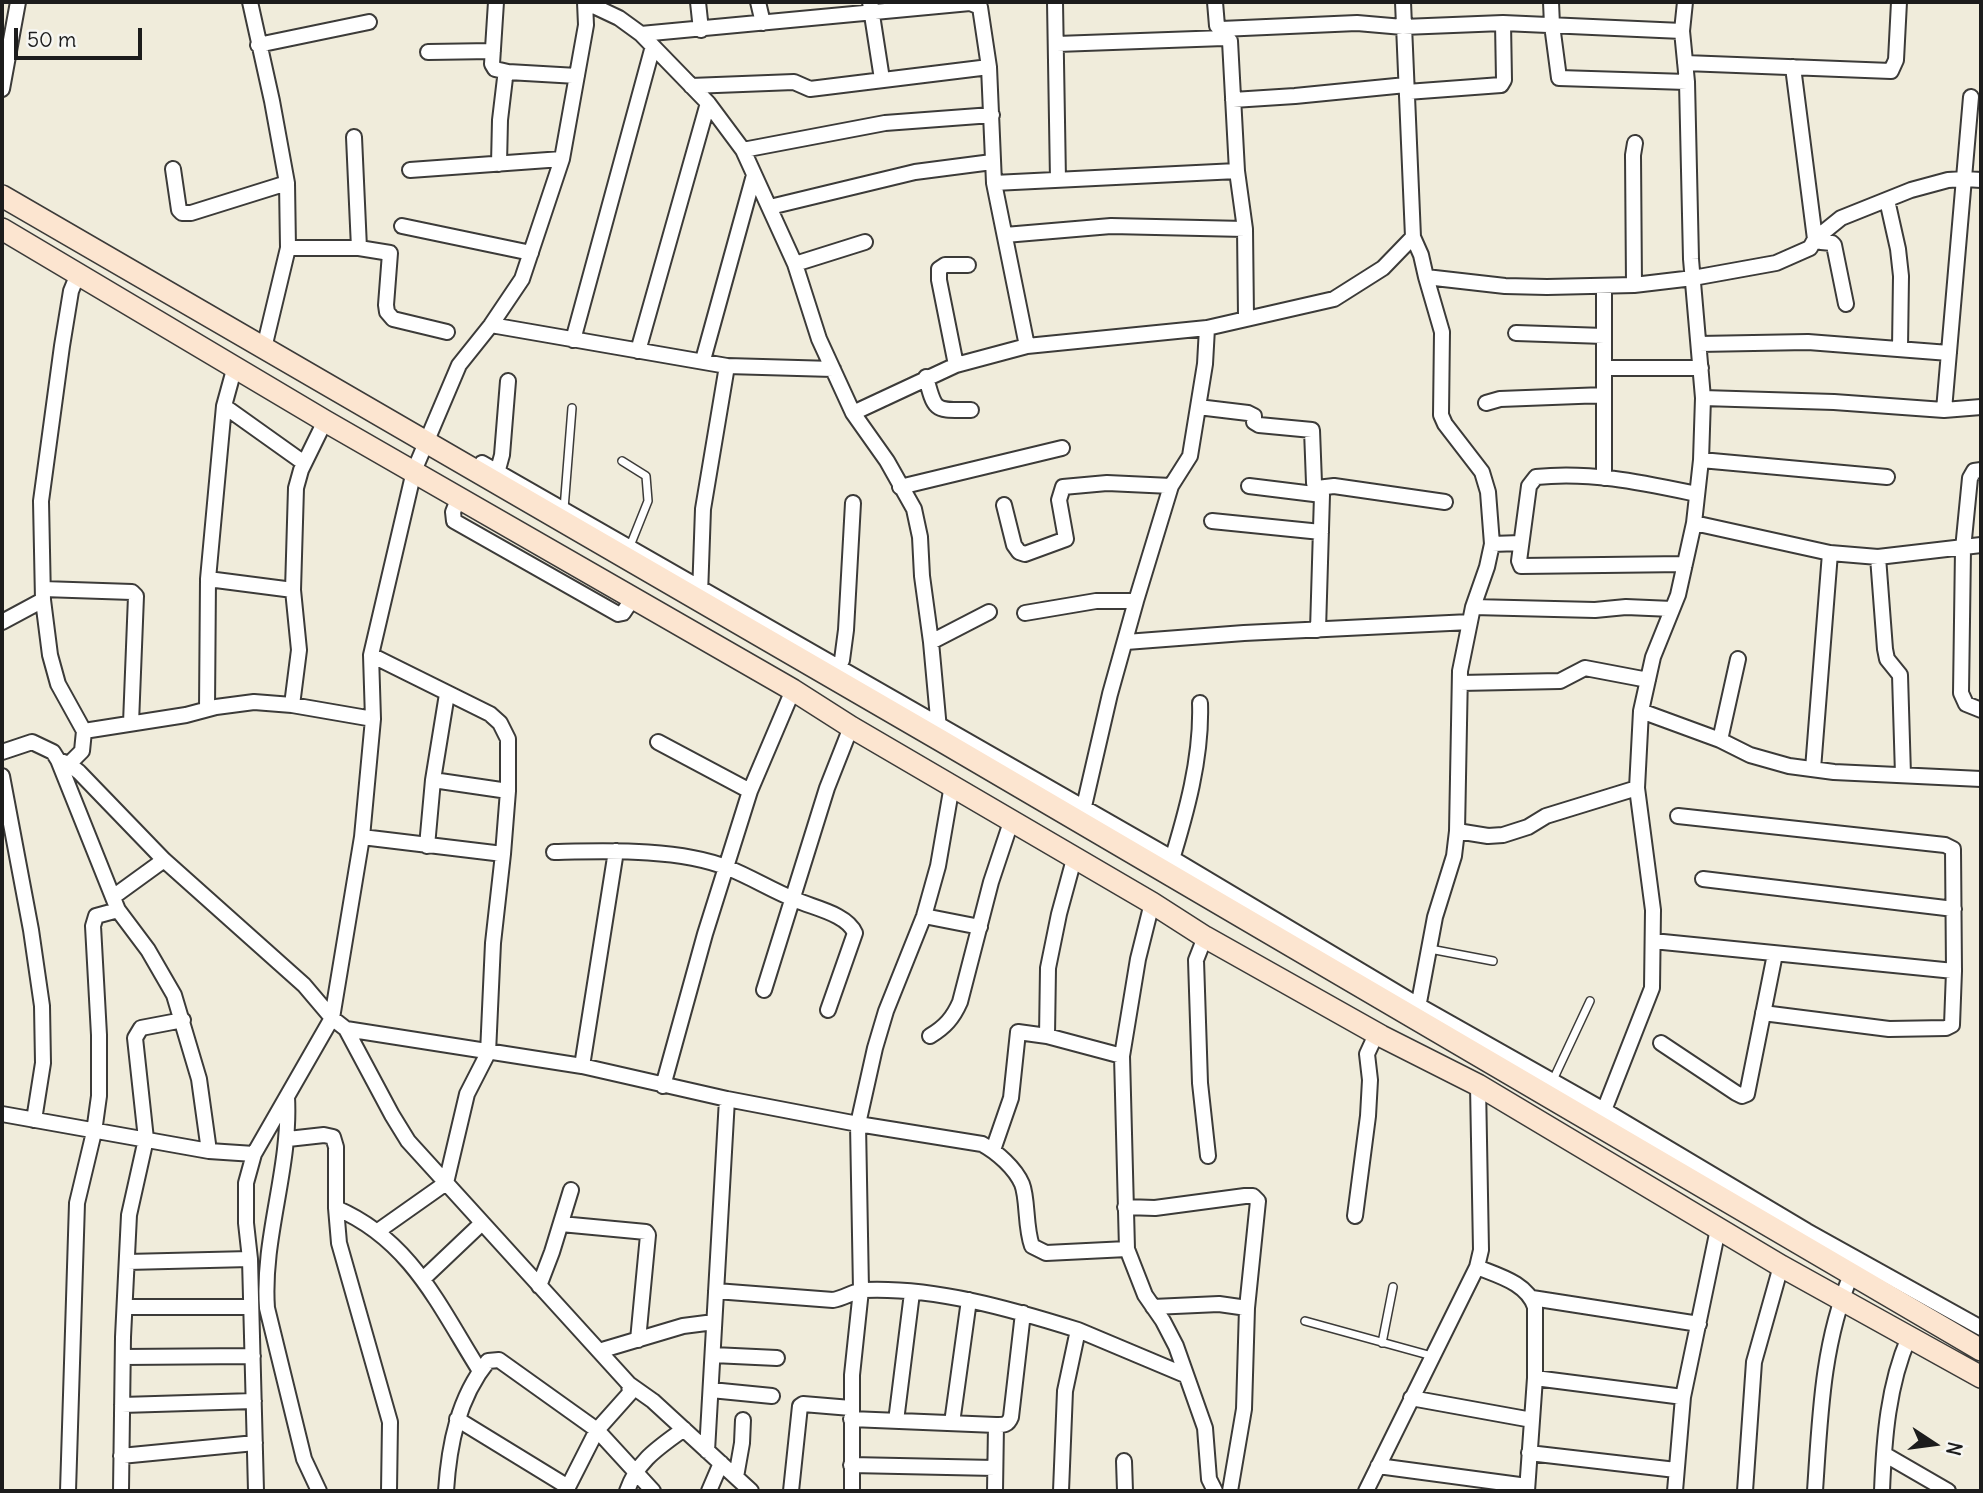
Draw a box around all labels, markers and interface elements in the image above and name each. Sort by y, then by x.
scale bar [18,14,145,58]
text: 50 m [27,26,76,53]
north arrow [1899,1409,1969,1479]
text: N [1941,1440,1968,1458]

